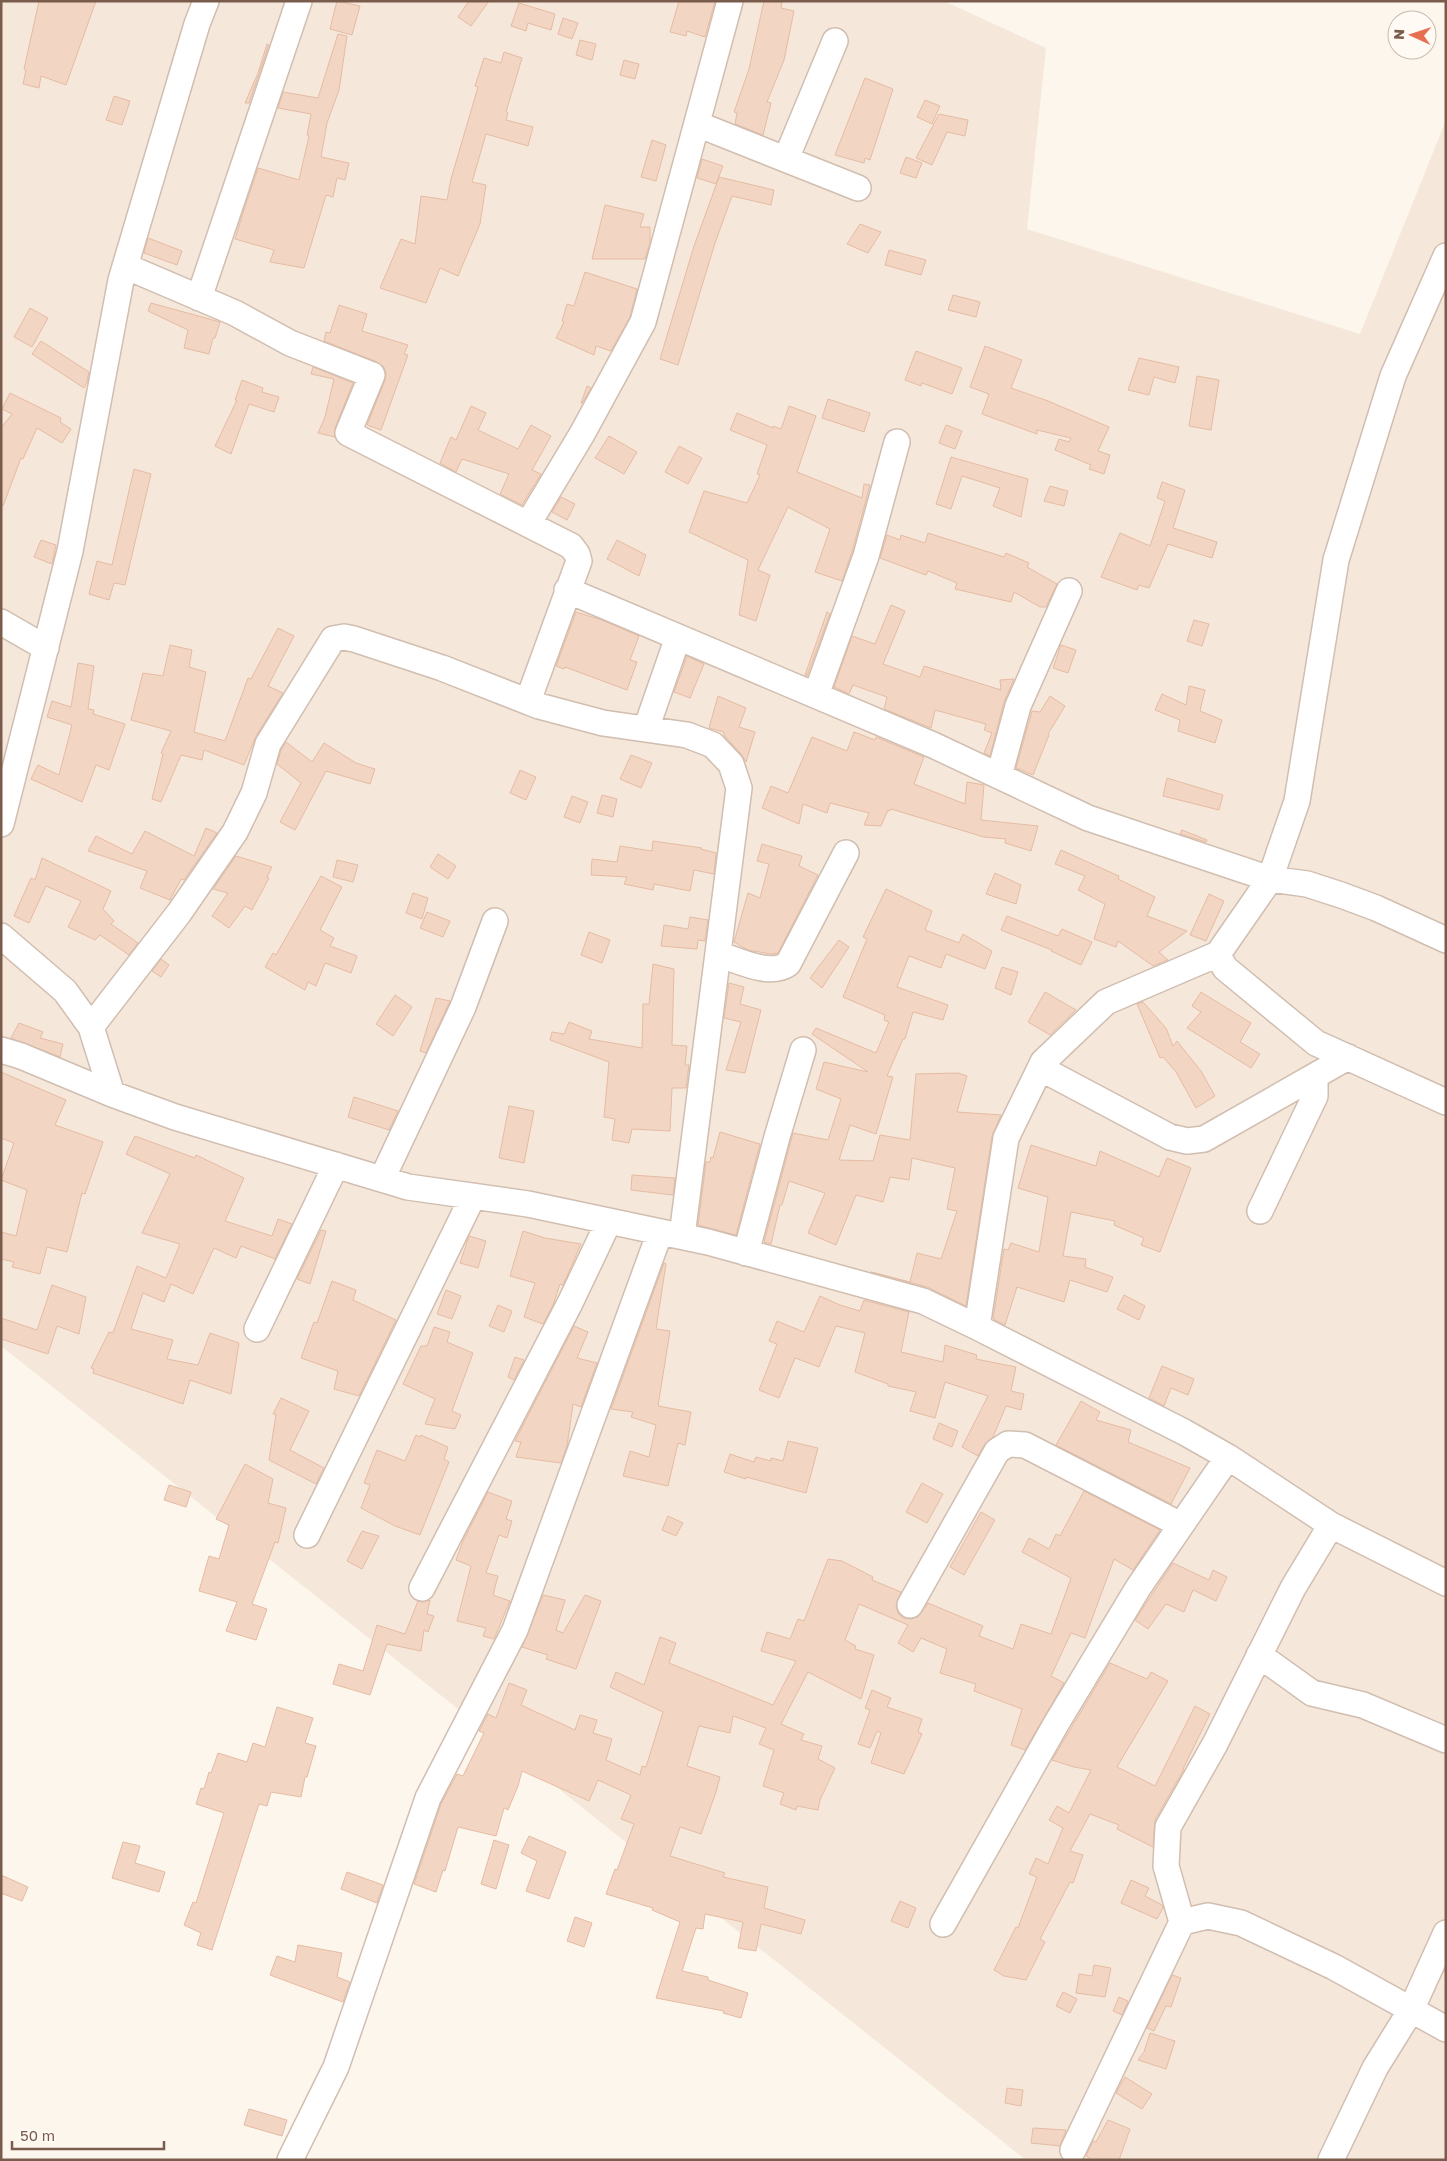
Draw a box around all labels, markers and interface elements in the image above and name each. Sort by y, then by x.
north arrow [1387,10,1437,60]
text: N [1390,29,1407,40]
scale bar [12,2118,165,2150]
text: 50 m [20,2126,55,2144]

